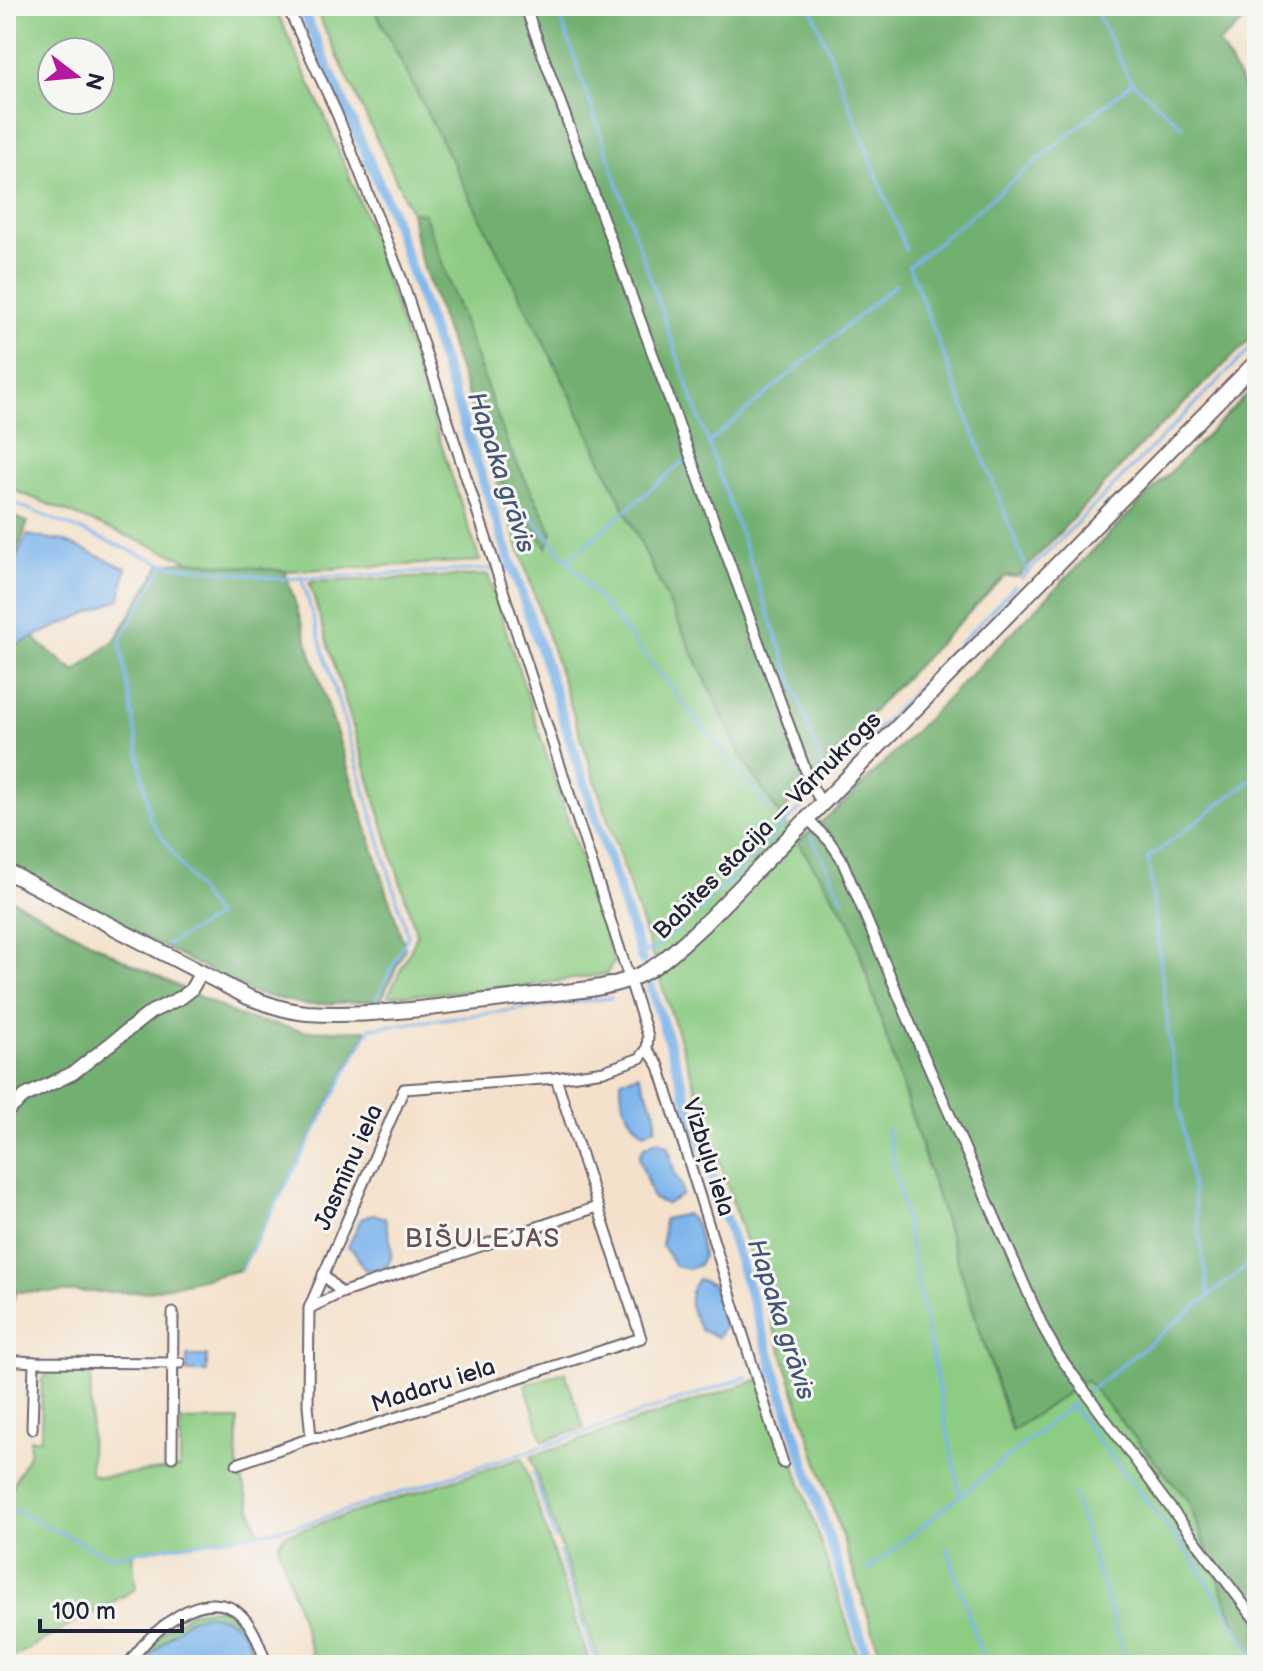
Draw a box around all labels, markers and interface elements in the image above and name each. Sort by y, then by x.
north arrow [36,36,116,116]
text: N [79,69,109,93]
water label: Hapaka grāvis [460,388,541,557]
street label: Babītes stacija — Vārnukrogs [647,705,887,945]
street label: Vizbuļu iela [676,1094,741,1220]
street label: Jasmīnu iela [308,1100,389,1235]
district label: BIŠULEJAS [405,1223,561,1255]
water label: Hapaka grāvis [740,1235,821,1404]
street label: Madaru iela [367,1352,499,1419]
scale bar [40,1583,182,1633]
text: 100 m [52,1597,116,1626]

